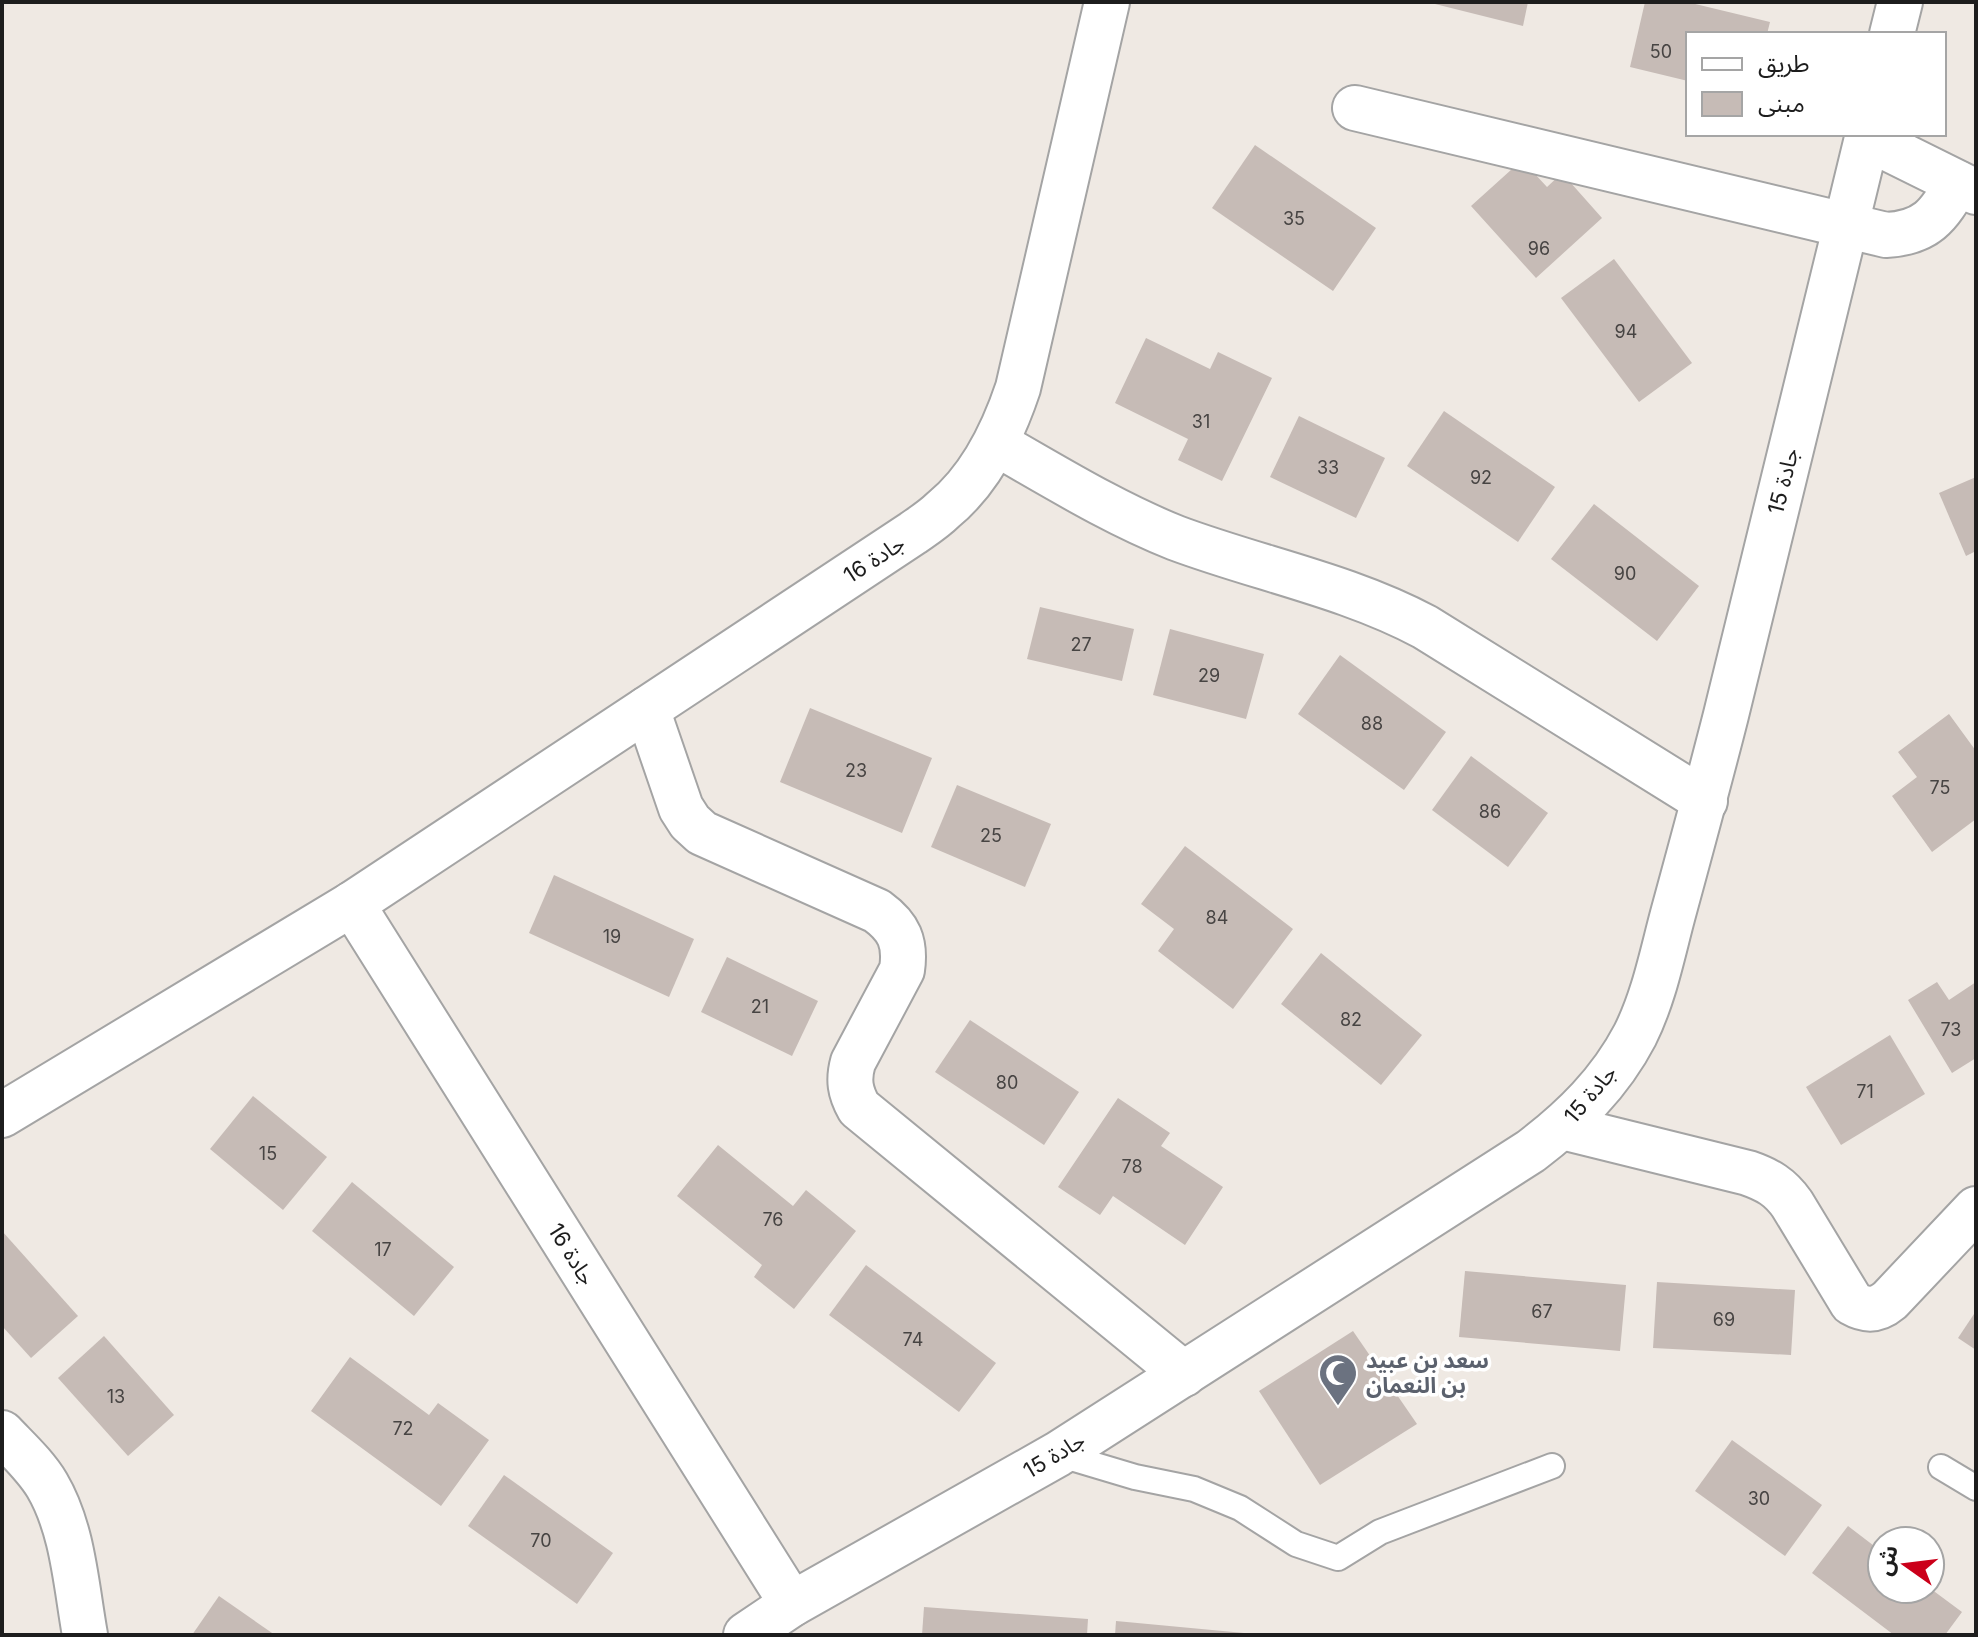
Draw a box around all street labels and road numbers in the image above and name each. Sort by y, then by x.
street label: جادة 15 [1762,445,1804,517]
street label: جادة 16 [839,530,909,588]
street label: جادة 15 [1558,1060,1622,1128]
street label: جادة 16 [543,1218,601,1290]
street label: جادة 15 [1018,1427,1090,1483]

